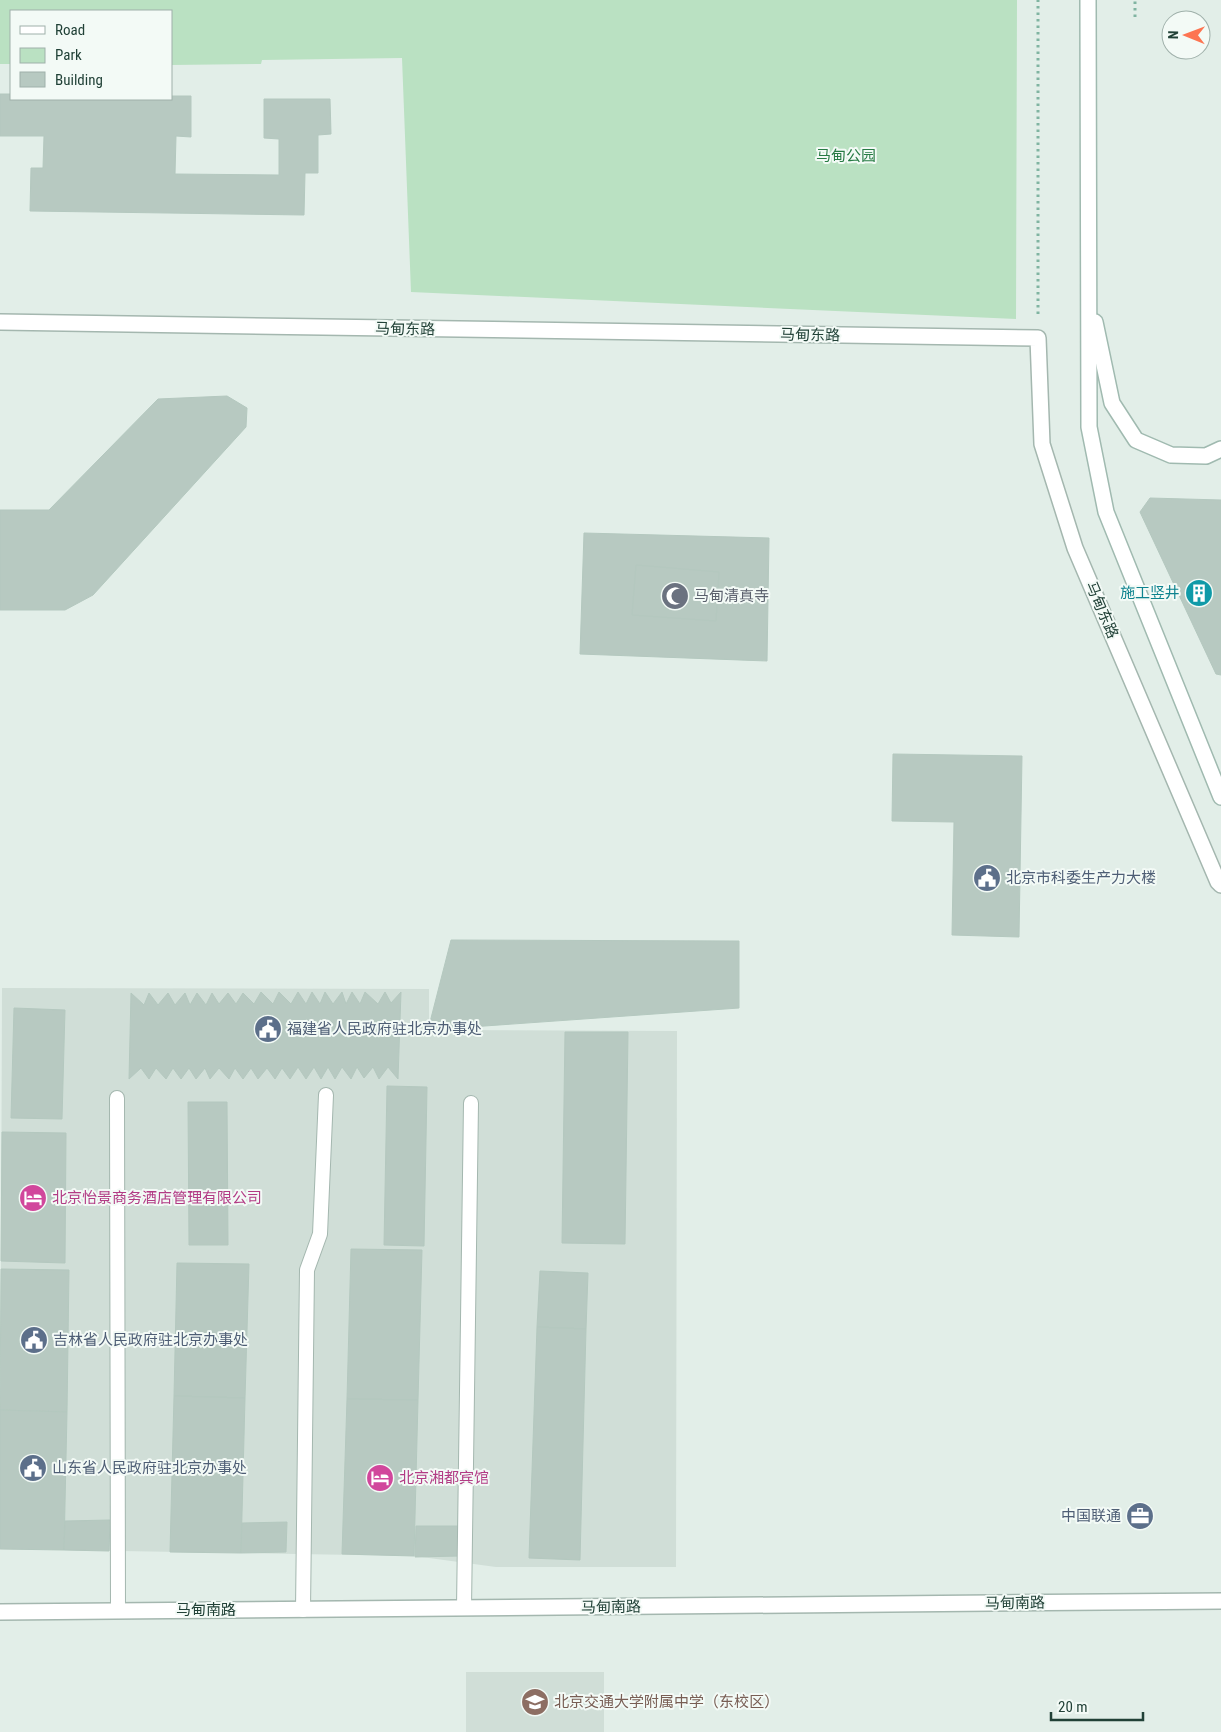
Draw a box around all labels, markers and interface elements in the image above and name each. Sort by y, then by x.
legend [10,10,172,100]
north arrow [1161,10,1211,60]
text: Road [55,21,85,39]
text: N [1165,30,1181,39]
text: Park [55,46,82,64]
text: Building [55,71,103,89]
park label: 马甸公园 [816,147,876,165]
street label: 马甸东路 [375,319,435,339]
street label: 马甸东路 [780,325,840,345]
building icon: 施工竖井 [1184,578,1214,608]
street label: 马甸东路 [1082,579,1122,641]
mosque icon: 马甸清真寺 [660,581,690,611]
place label: 施工竖井 [1120,584,1180,602]
place label: 马甸清真寺 [694,587,769,605]
public building icon: 北京市科委生产力大楼 [972,863,1002,893]
place label: 北京市科委生产力大楼 [1006,869,1156,887]
public building icon: 福建省人民政府驻北京办事处 [253,1014,283,1044]
place label: 福建省人民政府驻北京办事处 [287,1020,482,1038]
hotel icon: 北京怡景商务酒店管理有限公司 [18,1183,48,1213]
place label: 北京怡景商务酒店管理有限公司 [52,1189,262,1207]
public building icon: 吉林省人民政府驻北京办事处 [19,1325,49,1355]
place label: 吉林省人民政府驻北京办事处 [53,1331,248,1349]
public building icon: 山东省人民政府驻北京办事处 [18,1453,48,1483]
place label: 山东省人民政府驻北京办事处 [52,1459,247,1477]
hotel icon: 北京湘都宾馆 [365,1463,395,1493]
place label: 北京湘都宾馆 [399,1469,489,1487]
office icon: 中国联通 [1125,1501,1155,1531]
place label: 中国联通 [1061,1507,1121,1525]
street label: 马甸南路 [985,1593,1045,1613]
street label: 马甸南路 [581,1597,641,1617]
street label: 马甸南路 [176,1601,236,1619]
school or university icon: 北京交通大学附属中学（东校区） [520,1687,550,1717]
scale bar [1051,1690,1144,1722]
place label: 北京交通大学附属中学（东校区） [554,1693,779,1711]
text: 20 m [1058,1698,1088,1716]

